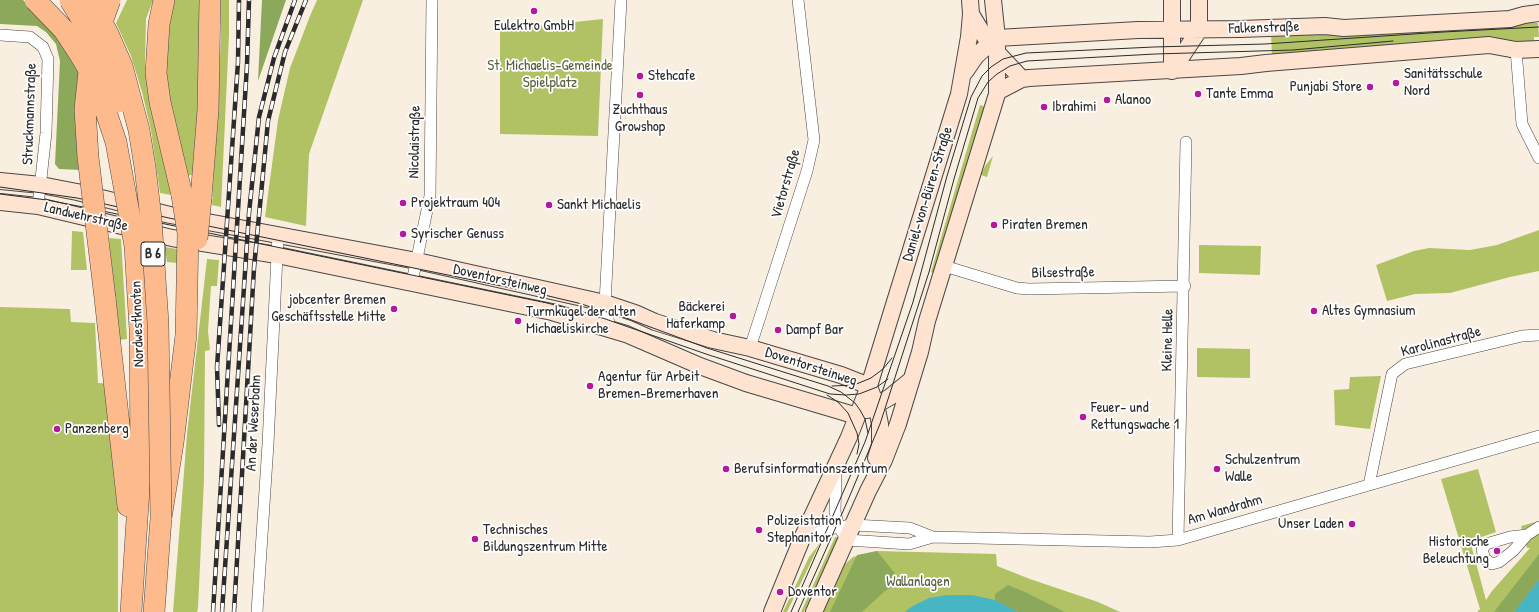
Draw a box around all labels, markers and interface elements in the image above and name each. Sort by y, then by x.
marker: Eulektro GmbH [529,6,539,16]
place label: Eulektro GmbH [494,17,574,35]
street label: Falkenstraße [1228,18,1300,38]
park label: St. Michaelis-Gemeinde Spielplatz [487,57,613,92]
street label: Struckmannstraße [19,63,41,165]
place label: Sanitätsschule Nord [1404,65,1483,100]
place label: Stehcafe [648,67,695,85]
marker: Stehcafe [635,71,645,81]
place label: Punjabi Store [1290,78,1362,96]
marker: Sanitätsschule Nord [1391,78,1401,88]
marker: Punjabi Store [1365,82,1375,92]
place label: Tante Emma [1206,85,1273,103]
marker: Tante Emma [1193,89,1203,99]
marker: Zuchthaus Growshop [635,90,645,100]
place label: Alanoo [1115,91,1151,109]
marker: Alanoo [1102,95,1112,105]
place label: Ibrahimi [1052,98,1097,116]
place label: Zuchthaus Growshop [613,101,667,136]
marker: Ibrahimi [1039,102,1049,112]
street label: Nicolaistraße [405,105,425,179]
street label: Daniel-von-Büren-Straße [899,125,957,263]
street label: Vietorstraße [768,147,804,221]
place label: Projektraum 404 [411,194,500,212]
place label: Sankt Michaelis [557,196,641,214]
marker: Projektraum 404 [398,198,408,208]
street label: Landwehrstraße [42,199,130,235]
marker: Sankt Michaelis [544,200,554,210]
place label: Piraten Bremen [1002,216,1088,234]
marker: Piraten Bremen [989,220,999,230]
place label: Syrischer Genuss [411,225,504,243]
marker: Syrischer Genuss [398,229,408,239]
road number: B 6 [141,242,165,266]
street label: Doventorsteinweg [451,260,549,300]
street label: Bilsestraße [1031,263,1095,283]
street label: Nordwestknoten [127,280,149,368]
place label: jobcenter Bremen Geschäftsstelle Mitte [271,291,386,326]
place label: Bäckerei Haferkamp [666,298,725,333]
place label: Altes Gymnasium [1322,302,1415,320]
place label: Turmkugel der alten Michaeliskirche [526,303,636,338]
marker: jobcenter Bremen Geschäftsstelle Mitte [389,304,399,314]
marker: Altes Gymnasium [1309,306,1319,316]
street label: Kleine Helle [1158,308,1178,372]
marker: Bäckerei Haferkamp [728,311,738,321]
marker: Turmkugel der alten Michaeliskirche [513,316,523,326]
place label: Dampf Bar [786,321,844,339]
street label: Karolinastraße [1399,323,1483,361]
marker: Dampf Bar [773,325,783,335]
street label: Doventorsteinweg [763,344,859,390]
place label: Agentur für Arbeit Bremen-Bremerhaven [598,368,719,403]
street label: An der Weserbahn [242,374,266,472]
marker: Agentur für Arbeit Bremen-Bremerhaven [585,381,595,391]
place label: Feuer- und Rettungswache 1 [1091,399,1179,434]
marker: Feuer- und Rettungswache 1 [1078,412,1088,422]
place label: Panzenberg [65,420,129,438]
marker: Panzenberg [52,424,62,434]
place label: Schulzentrum Walle [1225,451,1300,486]
place label: Berufsinformationszentrum [734,460,887,478]
marker: Berufsinformationszentrum [721,464,731,474]
marker: Schulzentrum Walle [1212,464,1222,474]
street label: Am Wandrahm [1186,491,1264,529]
place label: Polizeistation Stephanitor [767,512,842,547]
place label: Unser Laden [1278,515,1344,533]
marker: Unser Laden [1347,519,1357,529]
place label: Technisches Bildungszentrum Mitte [483,521,607,556]
marker: Polizeistation Stephanitor [754,525,764,535]
place label: Historische Beleuchtung [1423,533,1489,568]
marker: Technisches Bildungszentrum Mitte [470,534,480,544]
marker: Historische Beleuchtung [1492,546,1502,556]
park label: Wallanlagen [886,573,950,591]
place label: Doventor [788,583,837,601]
marker: Doventor [775,587,785,597]

